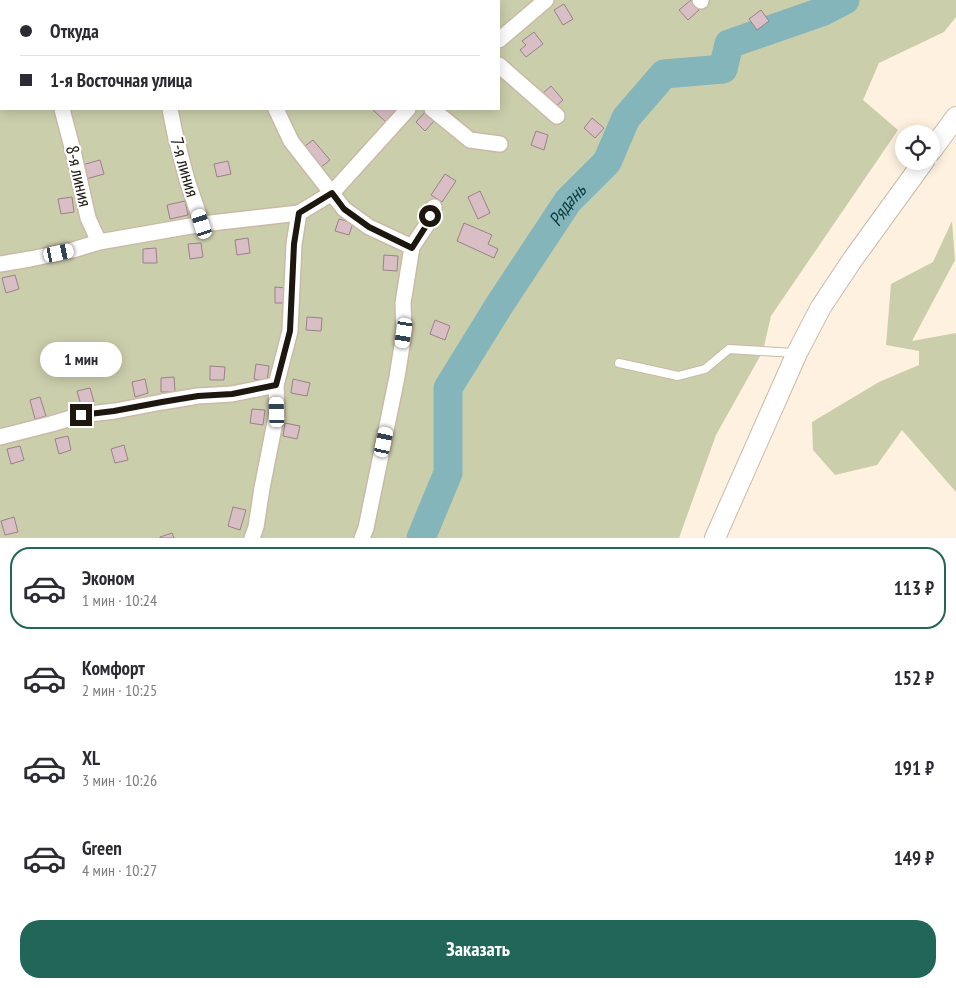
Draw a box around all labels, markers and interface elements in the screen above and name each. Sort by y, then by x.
text: Откуда [50,19,99,43]
text: 1-я Восточная улица [50,68,192,92]
map controls [895,125,940,170]
button: locate [895,125,940,170]
street label: 7-я линия [166,134,204,200]
street label: 8-я линия [61,143,97,209]
water label: Рядань [543,178,591,230]
route start [419,205,441,227]
car [190,207,213,241]
car [42,243,75,263]
car [394,317,413,349]
callout: 1 мин [40,342,122,378]
text: 1 мин [64,349,98,369]
car [268,397,285,427]
route end [70,404,92,426]
car [373,426,394,458]
icon: car [22,566,67,611]
text: Эконом [82,566,135,590]
text: 113 ₽ [894,576,934,600]
text: 1 мин · 10:24 [82,590,157,610]
icon: car [22,656,67,701]
text: Комфорт [82,656,145,680]
text: 152 ₽ [894,666,934,690]
text: 2 мин · 10:25 [82,680,157,700]
icon: car [22,746,67,791]
text: XL [82,746,100,770]
text: 191 ₽ [894,756,934,780]
text: 3 мин · 10:26 [82,770,157,790]
icon: car [22,836,67,881]
text: Green [82,836,122,860]
text: 149 ₽ [894,846,934,870]
text: 4 мин · 10:27 [82,860,157,880]
button: Заказать [20,920,936,978]

